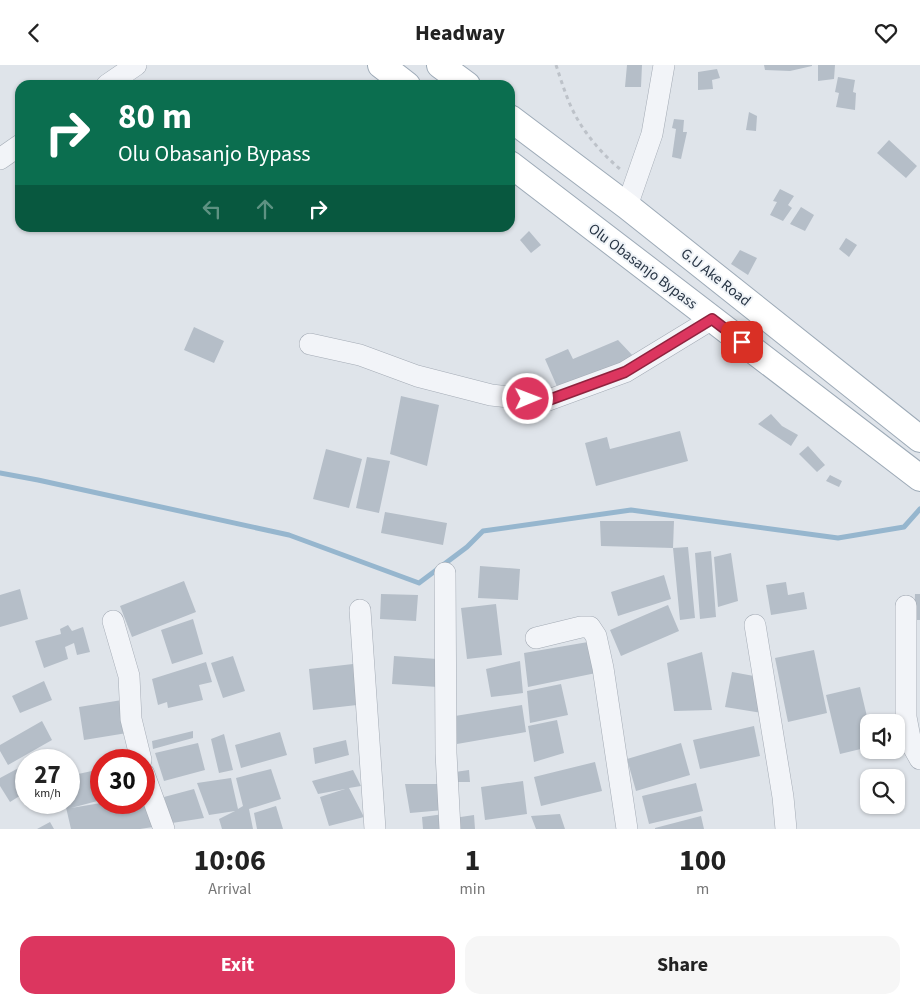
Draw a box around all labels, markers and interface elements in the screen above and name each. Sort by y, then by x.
text: Headway [415,17,505,49]
icon: back [20,19,48,47]
icon: heart [872,19,900,47]
text: 80 m [118,92,192,142]
icon: right [35,100,100,165]
text: Olu Obasanjo Bypass [118,138,311,170]
icon: left [198,195,226,223]
icon: ahead [251,195,279,223]
icon: right [304,195,332,223]
street label: Olu Obasanjo Bypass [584,219,701,314]
street label: G.U Ake Road [676,243,755,311]
pin [721,321,763,363]
icon: arrive [728,328,756,356]
position arrow [501,372,553,424]
map controls [860,714,905,814]
button: sound [860,714,905,759]
speed limit sign: 30 [90,749,155,814]
text: 27 [34,757,61,793]
button: search [860,769,905,814]
text: km/h [34,785,61,802]
text: 10:06 [194,839,266,882]
text: 1 [464,839,480,882]
text: 100 [679,839,726,882]
text: Arrival [208,878,251,900]
text: min [459,878,485,900]
text: m [696,878,709,900]
button: Exit [20,936,455,994]
button: Share [465,936,900,994]

